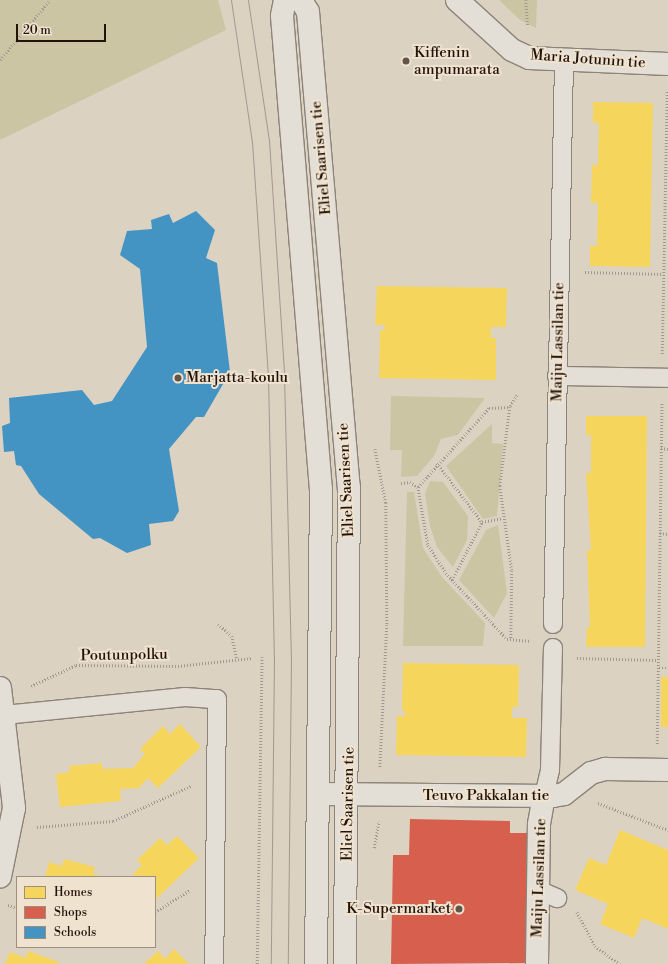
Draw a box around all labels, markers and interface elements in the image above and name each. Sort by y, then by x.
scale bar [18,16,108,42]
text: 20 m [23,23,51,38]
place label: Kiffenin ampumarata [414,43,500,78]
street label: Maria Jotunin tie [530,46,646,72]
marker: Kiffenin ampumarata [401,56,411,66]
street label: Eliel Saarisen tie [307,100,335,216]
street label: Maiju Lassilan tie [548,282,568,402]
place label: Marjatta-koulu [186,369,288,387]
marker: Marjatta-koulu [173,373,183,383]
street label: Eliel Saarisen tie [334,422,358,538]
street label: Poutunpolku [80,645,168,665]
street label: Eliel Saarisen tie [338,747,358,861]
street label: Teuvo Pakkalan tie [423,787,549,805]
street label: Maiju Lassilan tie [528,818,550,938]
legend [16,876,156,948]
text: Homes [54,885,92,900]
place label: K-Supermarket [346,900,451,918]
marker: K-Supermarket [454,904,464,914]
text: Shops [54,905,87,920]
text: Schools [54,925,96,940]

